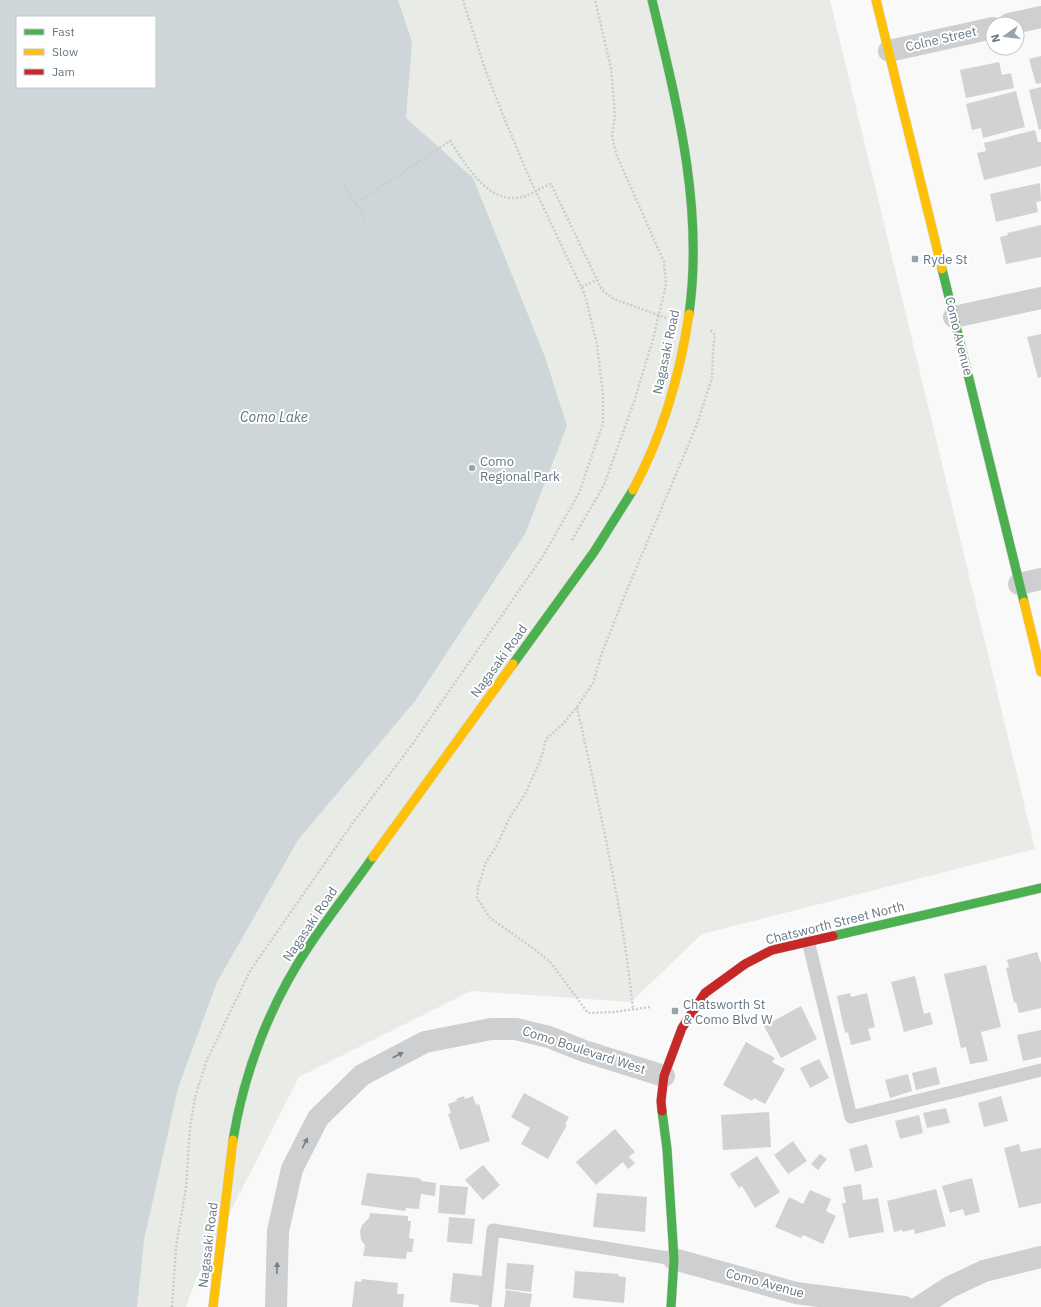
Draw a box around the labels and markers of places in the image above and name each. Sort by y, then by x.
place label: Ryde St [923,251,968,268]
marker: Ryde St [910,254,920,264]
place label: Como Regional Park [480,453,560,485]
marker: Como Regional Park [467,463,477,473]
place label: Chatsworth St & Como Blvd W [683,996,773,1028]
marker: Chatsworth St & Como Blvd W [670,1006,680,1016]

